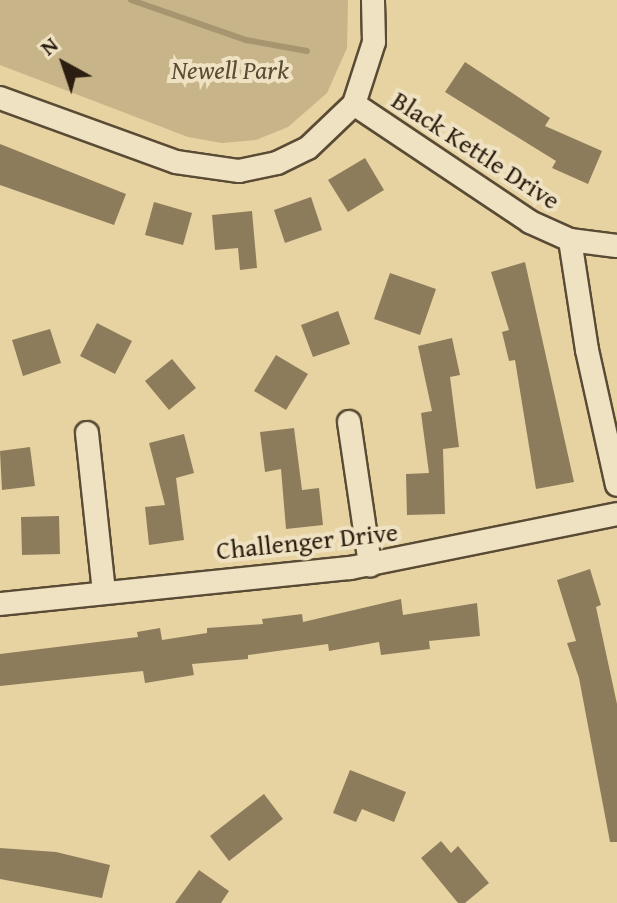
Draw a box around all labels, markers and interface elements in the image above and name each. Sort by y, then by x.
north arrow [24,24,104,104]
text: N [33,29,64,63]
park label: Newell Park [171,54,289,86]
street label: Black Kettle Drive [386,84,566,216]
street label: Challenger Drive [215,516,399,566]

